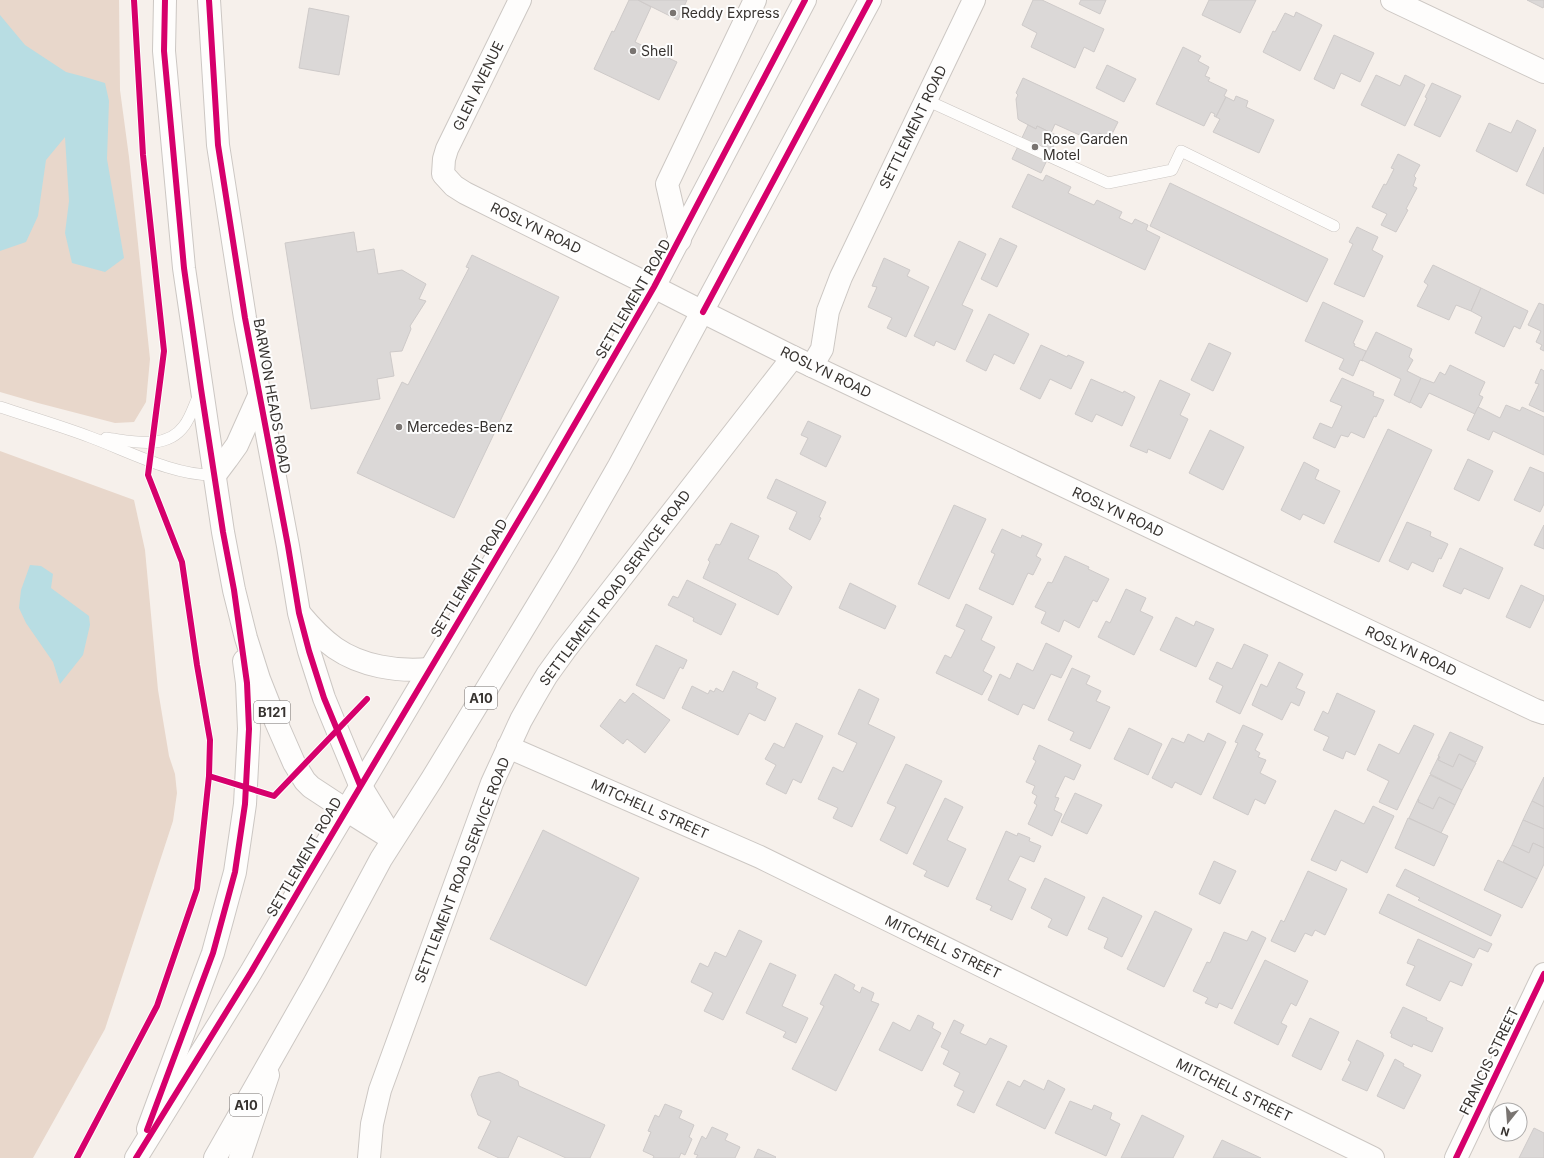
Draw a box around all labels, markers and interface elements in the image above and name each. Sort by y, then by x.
place label: Reddy Express [681,4,780,21]
marker: Reddy Express [668,8,678,18]
street label: GLEN AVENUE [449,38,507,133]
place label: Shell [641,42,673,59]
marker: Shell [628,46,638,56]
street label: SETTLEMENT ROAD [875,62,950,191]
place label: Rose Garden Motel [1043,130,1128,163]
marker: Rose Garden Motel [1030,142,1040,152]
street label: ROSLYN ROAD [488,198,584,257]
street label: SETTLEMENT ROAD [591,236,674,362]
street label: BARWON HEADS ROAD [250,317,295,475]
street label: ROSLYN ROAD [778,342,874,401]
place label: Mercedes-Benz [407,418,513,435]
marker: Mercedes-Benz [394,422,404,432]
street label: ROSLYN ROAD [1070,483,1167,540]
street label: SETTLEMENT ROAD SERVICE ROAD [535,487,694,689]
street label: SETTLEMENT ROAD [426,515,511,640]
street label: ROSLYN ROAD [1363,622,1460,679]
road number: A10 [465,687,497,709]
road number: B121 [254,701,290,723]
street label: SETTLEMENT ROAD SERVICE ROAD [411,755,513,985]
street label: MITCHELL STREET [589,775,712,842]
street label: SETTLEMENT ROAD [262,794,345,920]
street label: MITCHELL STREET [883,911,1004,982]
street label: FRANCIS STREET [1455,1004,1522,1117]
street label: MITCHELL STREET [1174,1054,1295,1125]
road number: A10 [230,1094,262,1116]
north arrow [1488,1102,1528,1142]
text: N [1499,1124,1511,1139]

